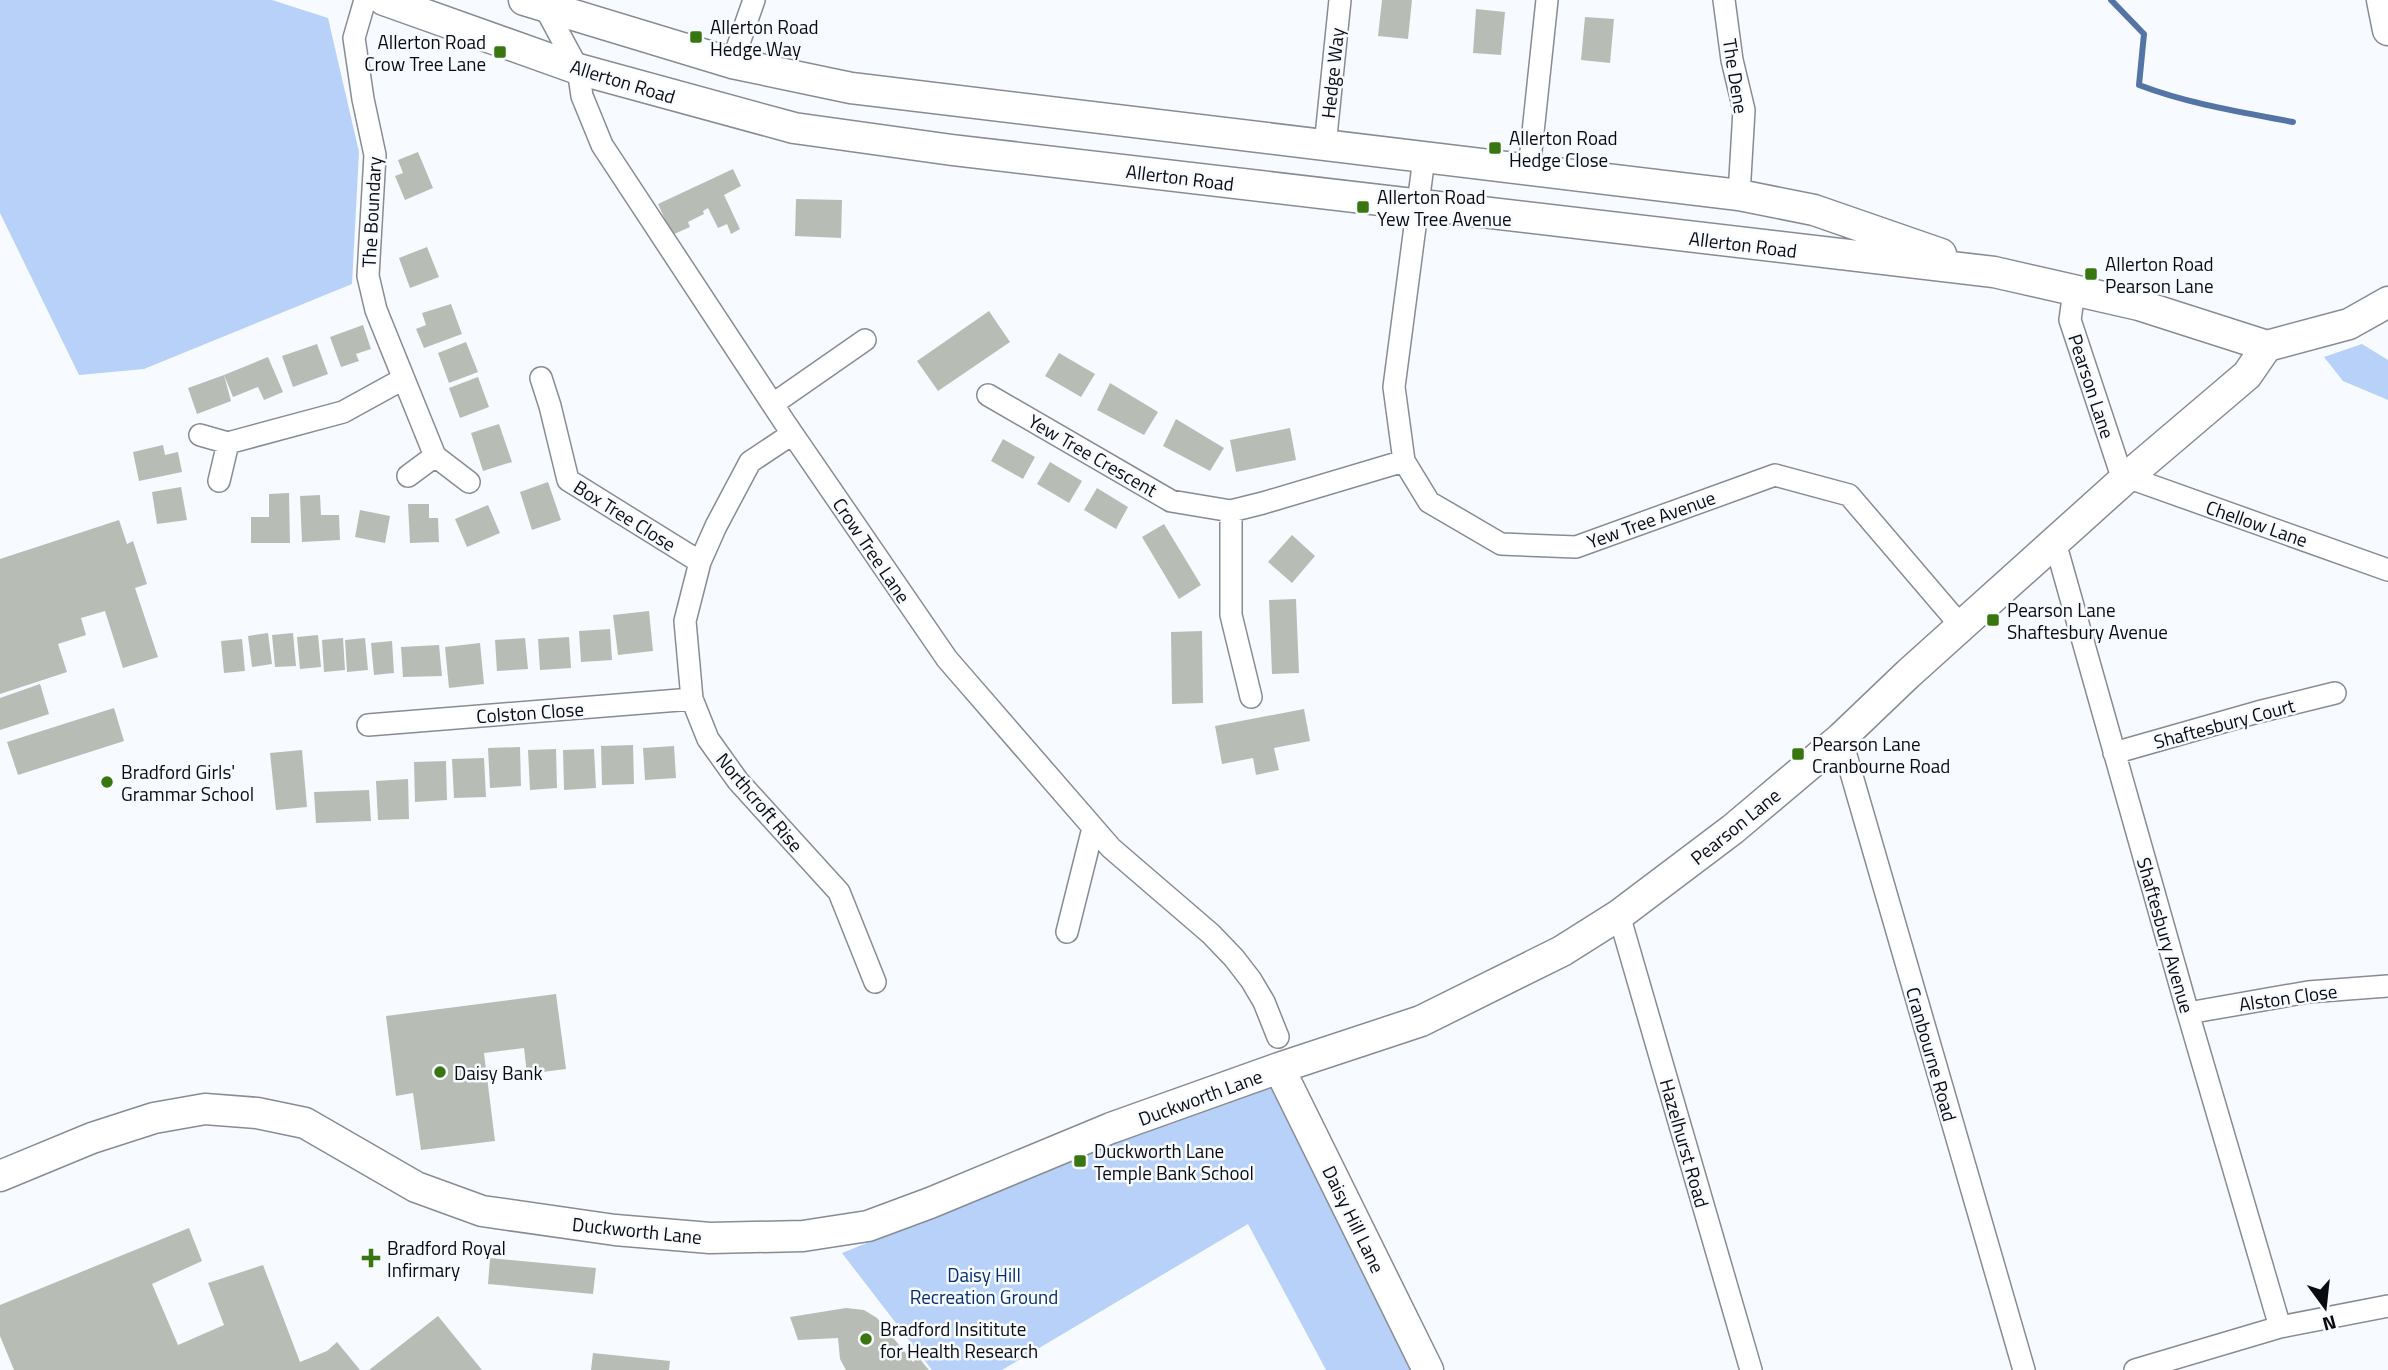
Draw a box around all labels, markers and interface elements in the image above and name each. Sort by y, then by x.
place label: Allerton Road Hedge Way [710,12,819,63]
street label: Hedge Way [1313,26,1351,120]
place label: Allerton Road Crow Tree Lane [364,27,486,78]
marker: Allerton Road Hedge Way [688,29,704,45]
street label: The Dene [1716,36,1756,116]
marker: Allerton Road Crow Tree Lane [492,44,508,60]
street label: Allerton Road [567,51,679,111]
place label: Allerton Road Hedge Close [1509,123,1618,174]
marker: Allerton Road Hedge Close [1487,140,1503,156]
street label: The Boundary [354,156,388,268]
street label: Allerton Road [1124,156,1236,198]
place label: Allerton Road Yew Tree Avenue [1377,182,1512,233]
marker: Allerton Road Yew Tree Avenue [1355,199,1371,215]
street label: Allerton Road [1687,223,1799,265]
place label: Allerton Road Pearson Lane [2105,249,2214,300]
marker: Allerton Road Pearson Lane [2083,266,2099,282]
street label: Pearson Lane [2061,330,2123,442]
street label: Yew Tree Crescent [1023,406,1163,504]
street label: Box Tree Close [568,472,682,558]
street label: Yew Tree Avenue [1583,482,1719,556]
street label: Crow Tree Lane [826,491,918,609]
street label: Chellow Lane [2202,492,2312,554]
place label: Pearson Lane Shaftesbury Avenue [2007,595,2168,646]
marker: Pearson Lane Shaftesbury Avenue [1985,612,2001,628]
street label: Shaftesbury Court [2150,690,2298,756]
street label: Colston Close [475,694,585,730]
place label: Pearson Lane Cranbourne Road [1812,729,1950,780]
street label: Northcroft Rise [710,746,810,858]
marker: Pearson Lane Cranbourne Road [1790,746,1806,762]
place label: Bradford Girls' Grammar School [121,757,254,808]
marker: Bradford Girls' Grammar School [99,774,115,790]
street label: Pearson Lane [1684,781,1786,871]
street label: Shaftesbury Avenue [2130,854,2202,1016]
street label: Alston Close [2237,976,2339,1018]
street label: Cranbourne Road [1899,984,1965,1124]
place label: Daisy Bank [454,1058,543,1087]
street label: Duckworth Lane [1134,1061,1266,1133]
marker: Daisy Bank [432,1064,448,1080]
street label: Hazelhurst Road [1653,1075,1717,1211]
place label: Duckworth Lane Temple Bank School [1094,1136,1254,1187]
marker: Duckworth Lane Temple Bank School [1072,1153,1088,1169]
street label: Daisy Hill Lane [1315,1160,1393,1278]
street label: Duckworth Lane [571,1209,703,1251]
place label: Bradford Royal Infirmary [387,1233,506,1284]
marker: Bradford Royal Infirmary [361,1248,381,1268]
park label: Daisy Hill Recreation Ground [910,1260,1058,1311]
north arrow [2290,1272,2360,1342]
text: N [2319,1308,2340,1340]
place label: Bradford Insititute for Health Research [880,1314,1038,1365]
marker: Bradford Insititute for Health Research [858,1331,874,1347]

